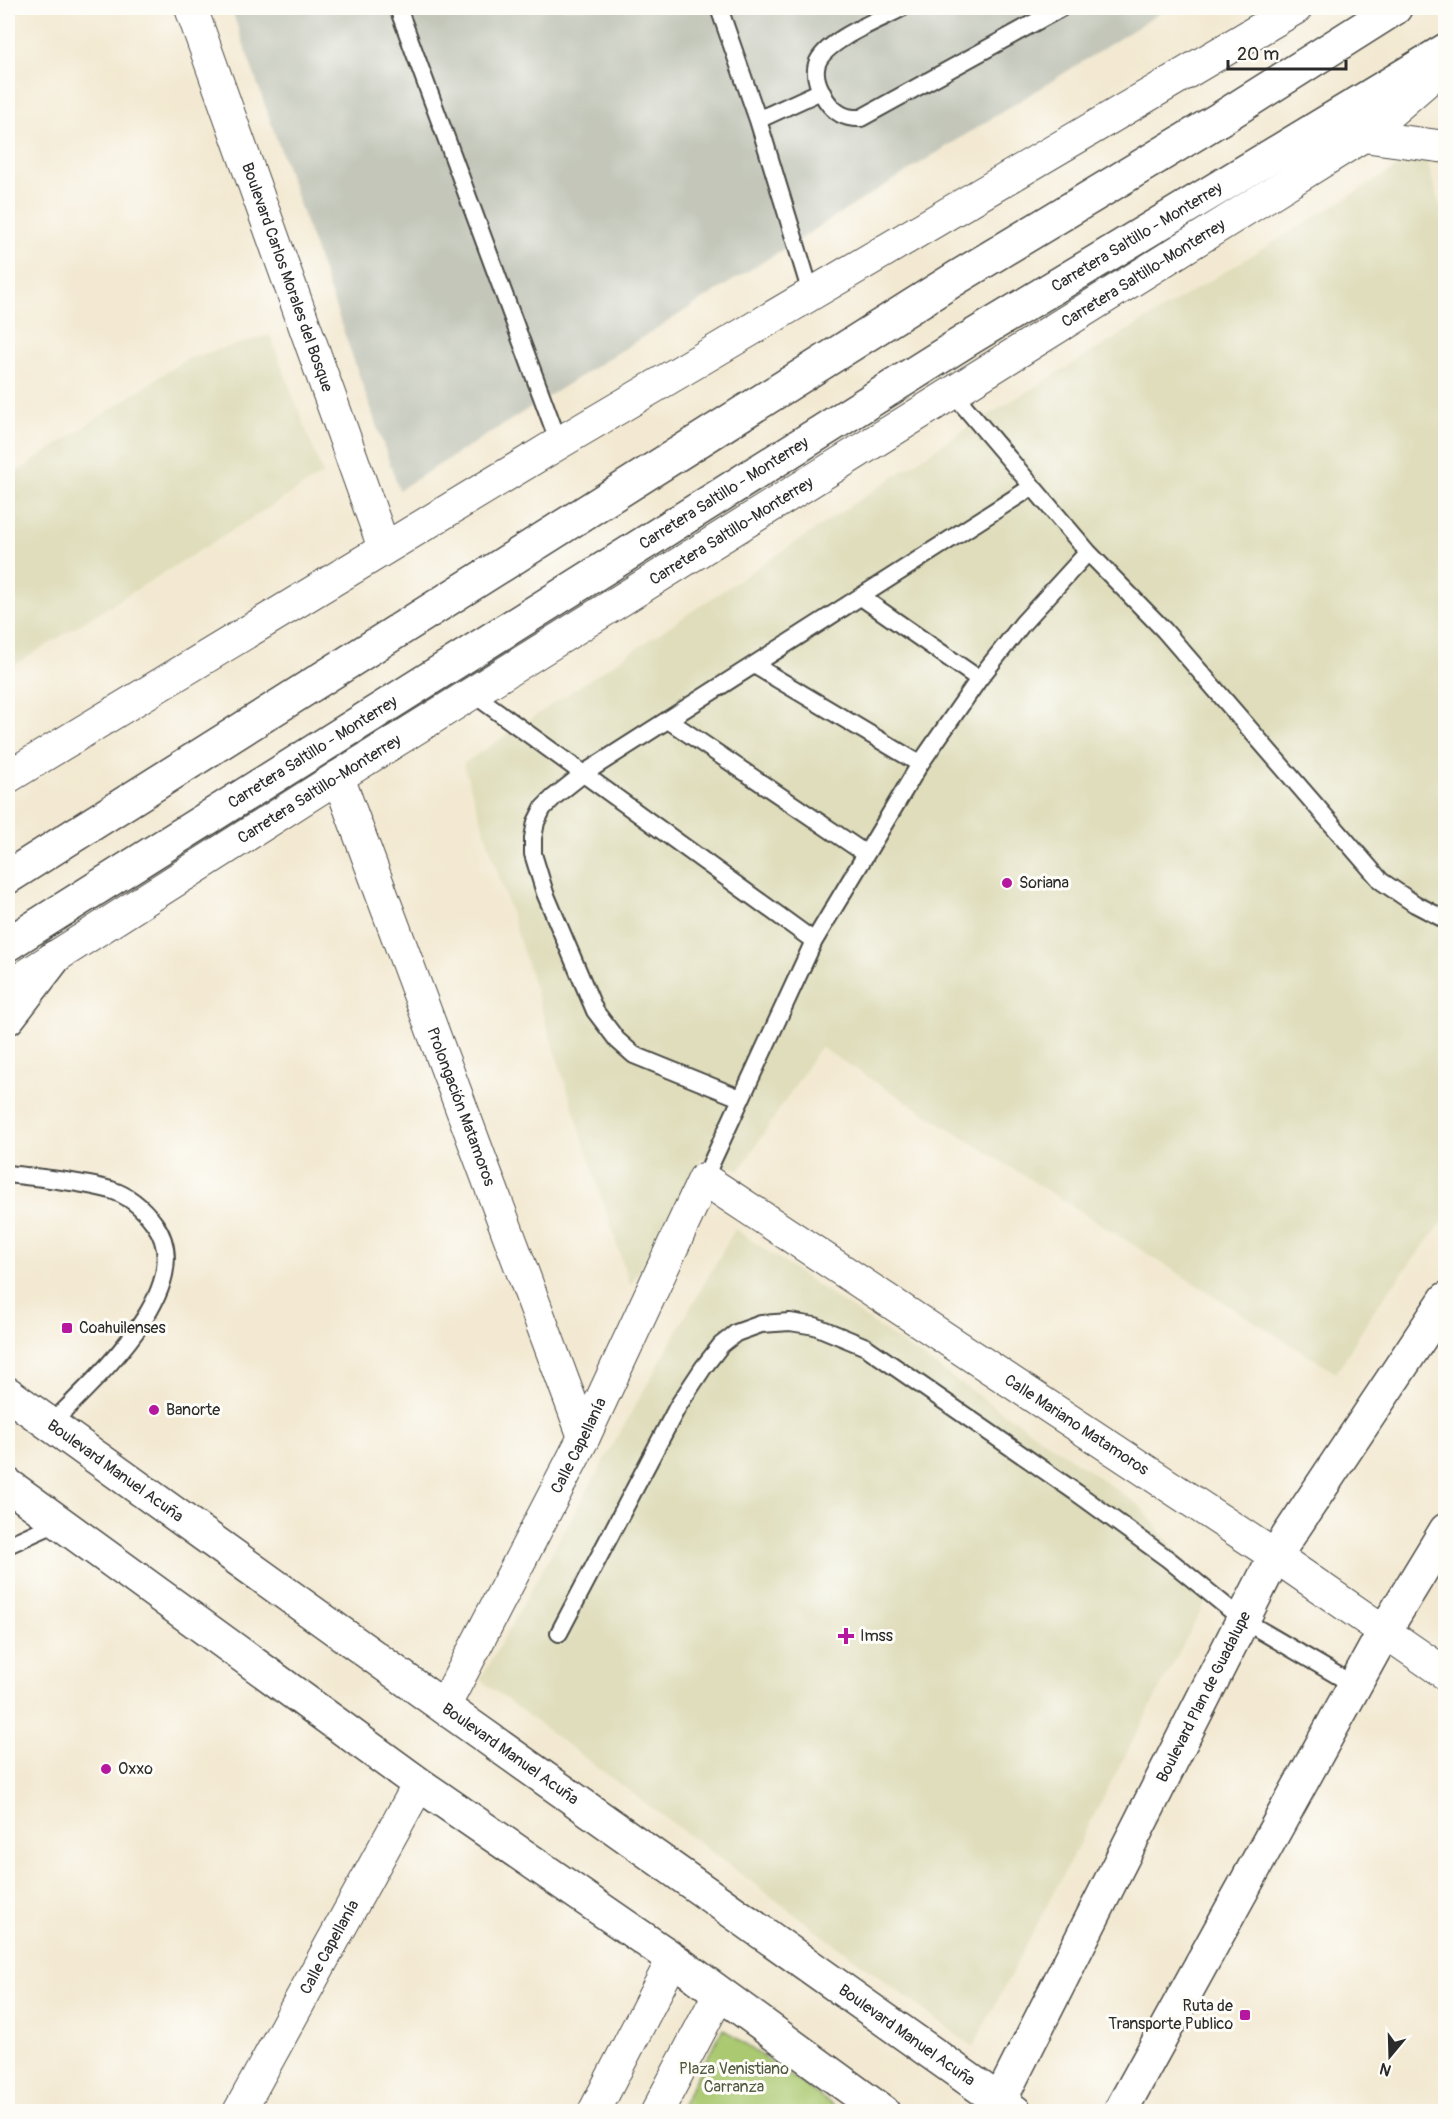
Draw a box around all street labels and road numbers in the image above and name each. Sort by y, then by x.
street label: Boulevard Carlos Morales del Bosque [237,160,337,395]
street label: Carretera Saltillo - Monterrey [1048,178,1226,296]
street label: Carretera Saltillo-Monterrey [1058,215,1229,332]
street label: Carretera Saltillo - Monterrey [635,432,812,554]
street label: Carretera Saltillo-Monterrey [646,472,817,590]
street label: Carretera Saltillo - Monterrey [224,691,401,813]
street label: Carretera Saltillo-Monterrey [234,730,405,848]
street label: Prolongación Matamoros [422,1025,500,1189]
street label: Calle Mariano Matamoros [1001,1370,1152,1480]
street label: Calle Capellanía [546,1395,611,1497]
street label: Boulevard Manuel Acuña [43,1415,187,1527]
street label: Boulevard Plan de Guadalupe [1152,1608,1255,1786]
street label: Boulevard Manuel Acuña [438,1699,583,1809]
street label: Calle Capellanía [295,1896,363,1998]
street label: Boulevard Manuel Acuña [834,1980,979,2090]

